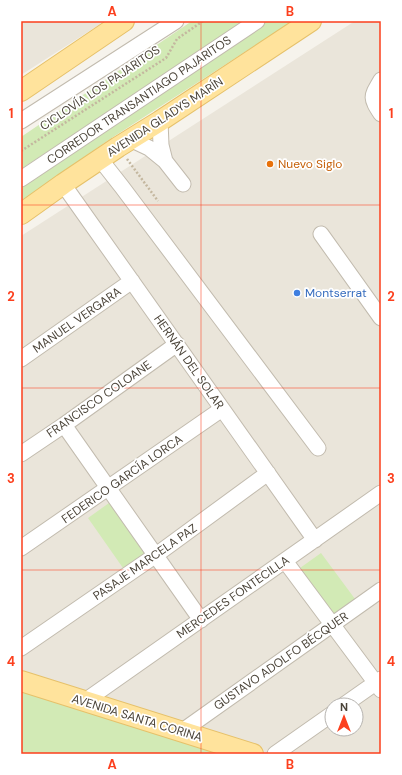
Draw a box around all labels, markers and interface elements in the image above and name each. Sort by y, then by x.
text: A [107,3,117,20]
text: B [286,3,294,20]
street label: CORREDOR TRANSANTIAGO PAJARITOS [44,32,234,168]
street label: CICLOVÍA LOS PAJARITOS [37,42,163,134]
street label: AVENIDA GLADYS MARÍN [104,73,226,161]
text: 1 [9,105,13,122]
text: 1 [389,105,393,122]
place label: Nuevo Siglo [278,156,342,172]
marker: Nuevo Siglo [265,159,275,169]
street label: MANUEL VERGARA [30,283,124,357]
place label: Montserrat [305,285,367,301]
text: 2 [7,288,15,305]
marker: Montserrat [292,288,302,298]
text: 2 [387,288,395,305]
street label: HERNÁN DEL SOLAR [150,312,228,412]
street label: FRANCISCO COLOANE [43,357,155,441]
street label: FEDERICO GARCÍA LORCA [58,431,186,527]
text: 3 [7,470,15,487]
text: 3 [387,470,395,487]
street label: PASAJE MARCELA PAZ [90,520,200,604]
street label: MERCEDES FONTECILLA [173,552,293,642]
street label: GUSTAVO ADOLFO BÉCQUER [211,608,351,714]
text: 4 [7,653,15,670]
text: 4 [387,653,395,670]
street label: AVENIDA SANTA CORINA [70,691,204,746]
north arrow [324,697,364,737]
text: N [340,700,348,714]
text: A [107,756,117,773]
text: B [286,756,294,773]

